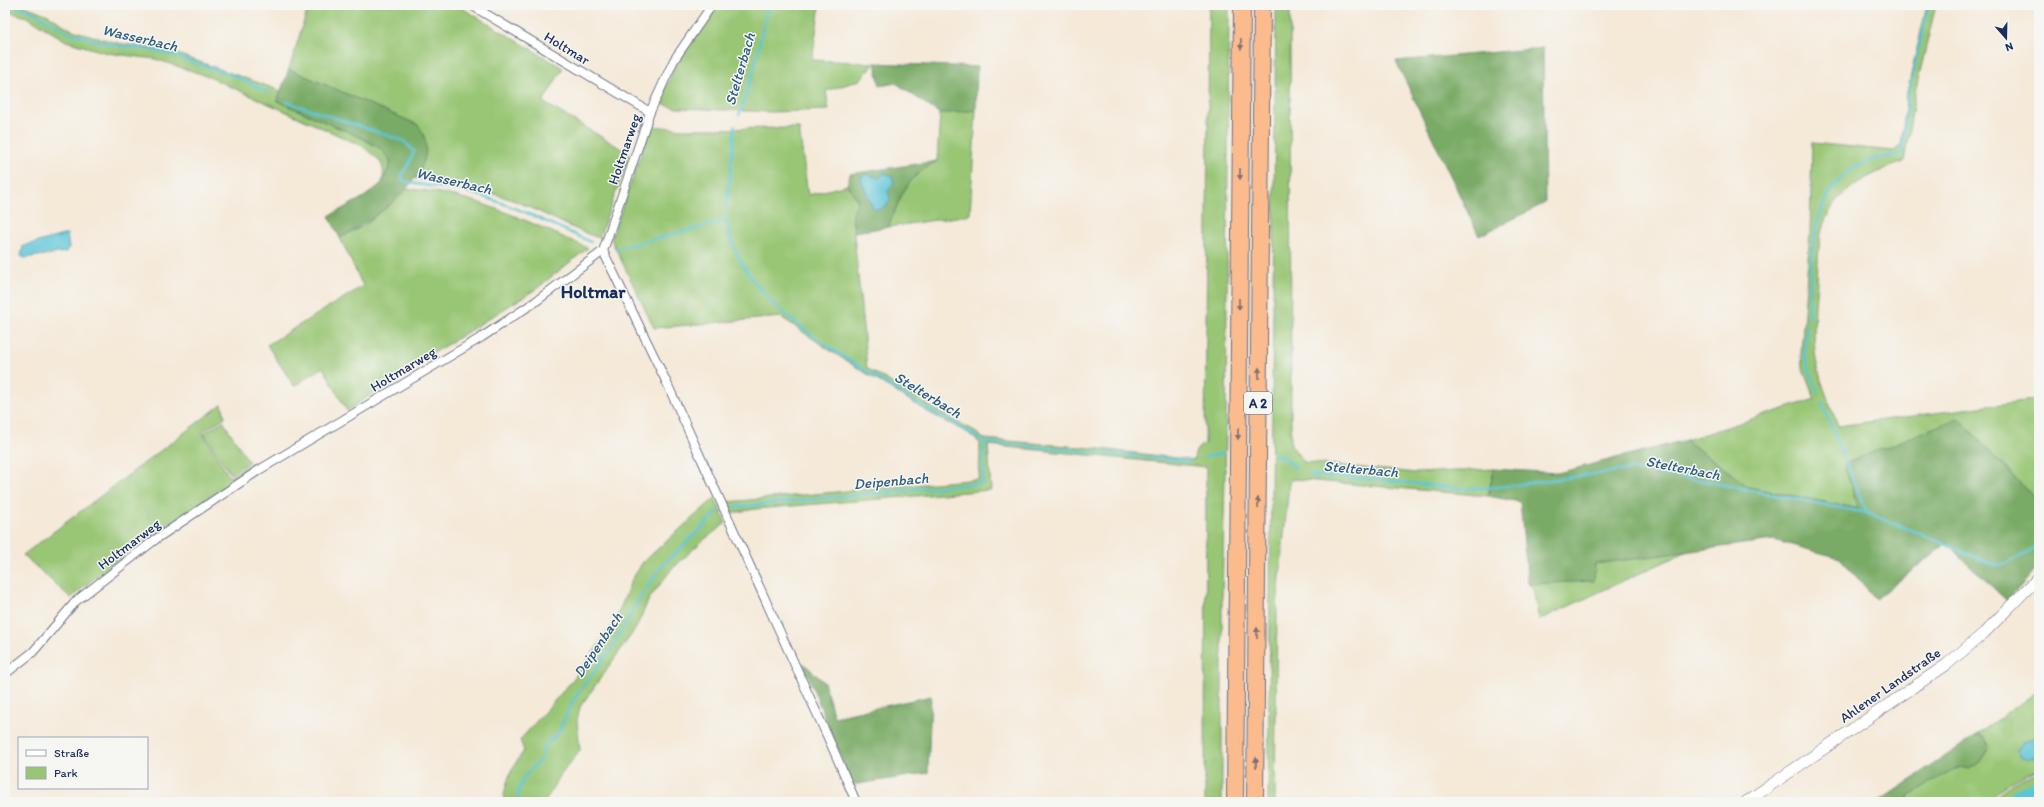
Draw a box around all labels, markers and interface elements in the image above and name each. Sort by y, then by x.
north arrow [1986,18,2026,58]
water label: Wasserbach [101,21,180,55]
street label: Holtmar [541,28,593,69]
water label: Stelterbach [721,30,759,107]
one-way arrow [1238,38,1244,51]
text: N [2004,40,2015,54]
street label: Holtmarweg [604,111,645,187]
water label: Wasserbach [415,164,494,198]
one-way arrow [1237,168,1243,181]
district label: Holtmar [561,281,626,303]
one-way arrow [1236,298,1242,311]
street label: Holtmarweg [367,343,440,396]
one-way arrow [1256,366,1262,379]
water label: Stelterbach [891,368,966,422]
road number: A 2 [1244,392,1272,414]
one-way arrow [1235,428,1241,441]
water label: Stelterbach [1645,452,1722,484]
water label: Stelterbach [1323,457,1400,481]
water label: Deipenbach [853,469,929,493]
one-way arrow [1255,496,1261,509]
street label: Holtmarweg [95,515,165,573]
water label: Deipenbach [570,609,626,681]
one-way arrow [1254,626,1260,639]
street label: Ahlener Landstraße [1837,644,1944,727]
legend [18,737,148,789]
text: Straße [54,746,89,760]
one-way arrow [1253,756,1259,769]
text: Park [54,766,78,780]

